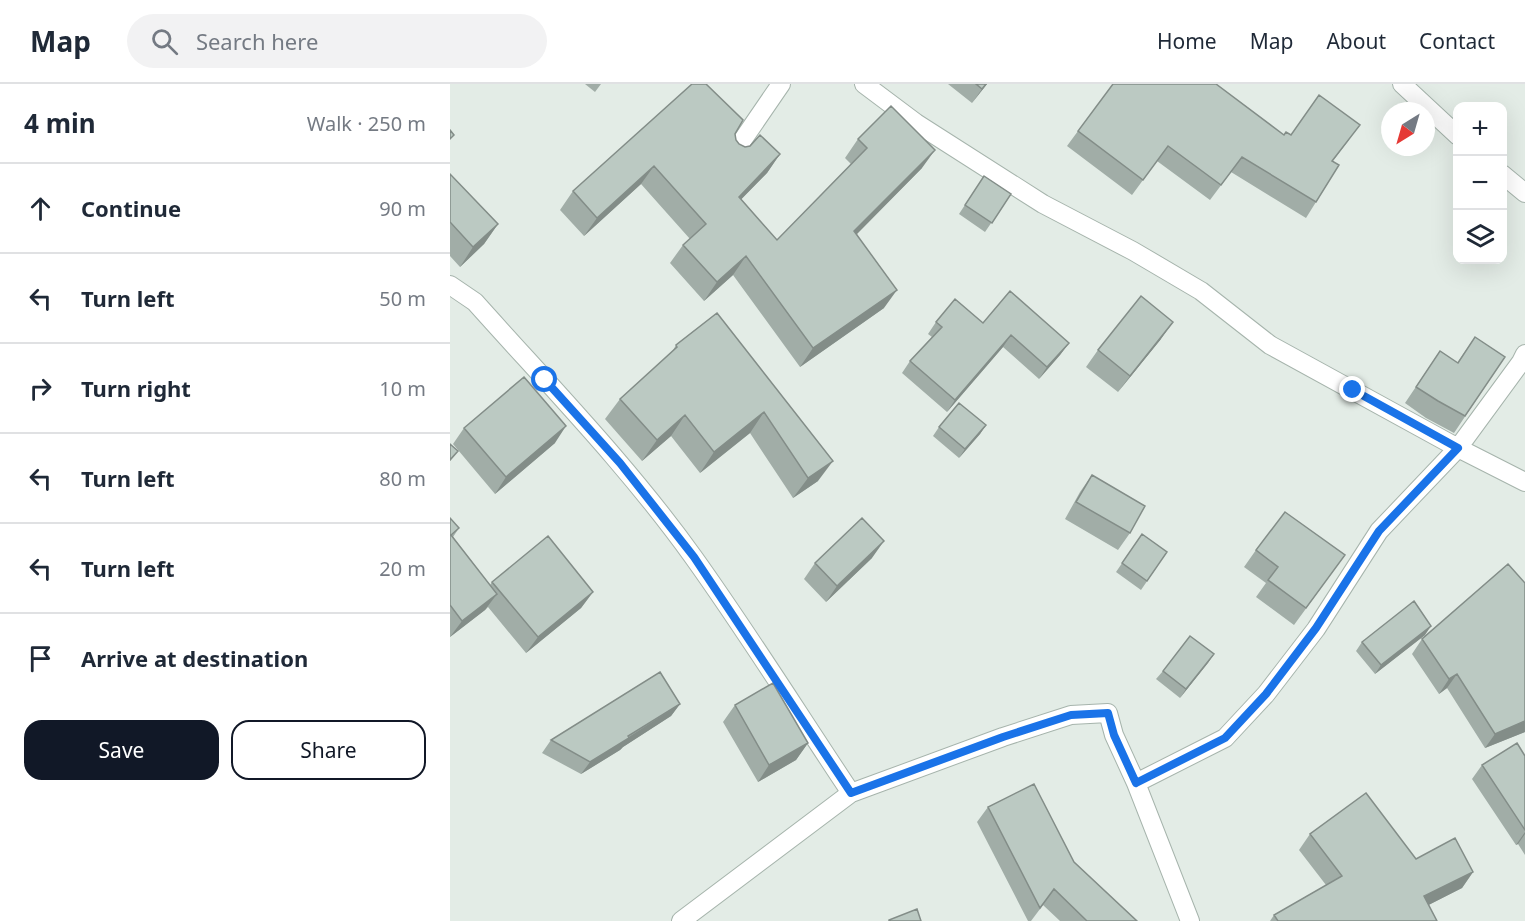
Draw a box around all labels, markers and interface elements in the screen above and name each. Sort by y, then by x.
search box [127,14,547,68]
text: Map [30,22,91,60]
icon: search [148,25,181,58]
text: Search here [196,26,318,56]
text: Home [1157,27,1217,55]
text: Map [1250,27,1293,55]
text: About [1326,27,1386,55]
text: Contact [1419,27,1495,55]
north arrow [1381,102,1435,156]
map controls [1453,102,1507,264]
button: + [1453,102,1507,156]
text: 4 min [24,105,96,141]
text: Walk · 250 m [307,110,426,137]
button: − [1453,156,1507,210]
icon: ahead [24,192,57,225]
text: Continue [81,193,181,223]
text: 90 m [379,195,426,222]
button: layers [1453,210,1507,264]
icon: left [24,282,57,315]
text: Turn left [81,283,175,313]
text: 50 m [379,285,426,312]
route start [531,366,557,392]
icon: right [24,372,57,405]
text: Turn right [81,373,191,403]
text: 10 m [379,375,426,402]
route end [1339,376,1365,402]
icon: left [24,462,57,495]
text: Turn left [81,463,175,493]
text: 80 m [379,465,426,492]
icon: left [24,552,57,585]
text: Turn left [81,553,175,583]
text: 20 m [379,555,426,582]
icon: arrive [24,642,57,675]
text: Arrive at destination [81,643,308,673]
button: Save [24,720,219,780]
button: Share [231,720,426,780]

